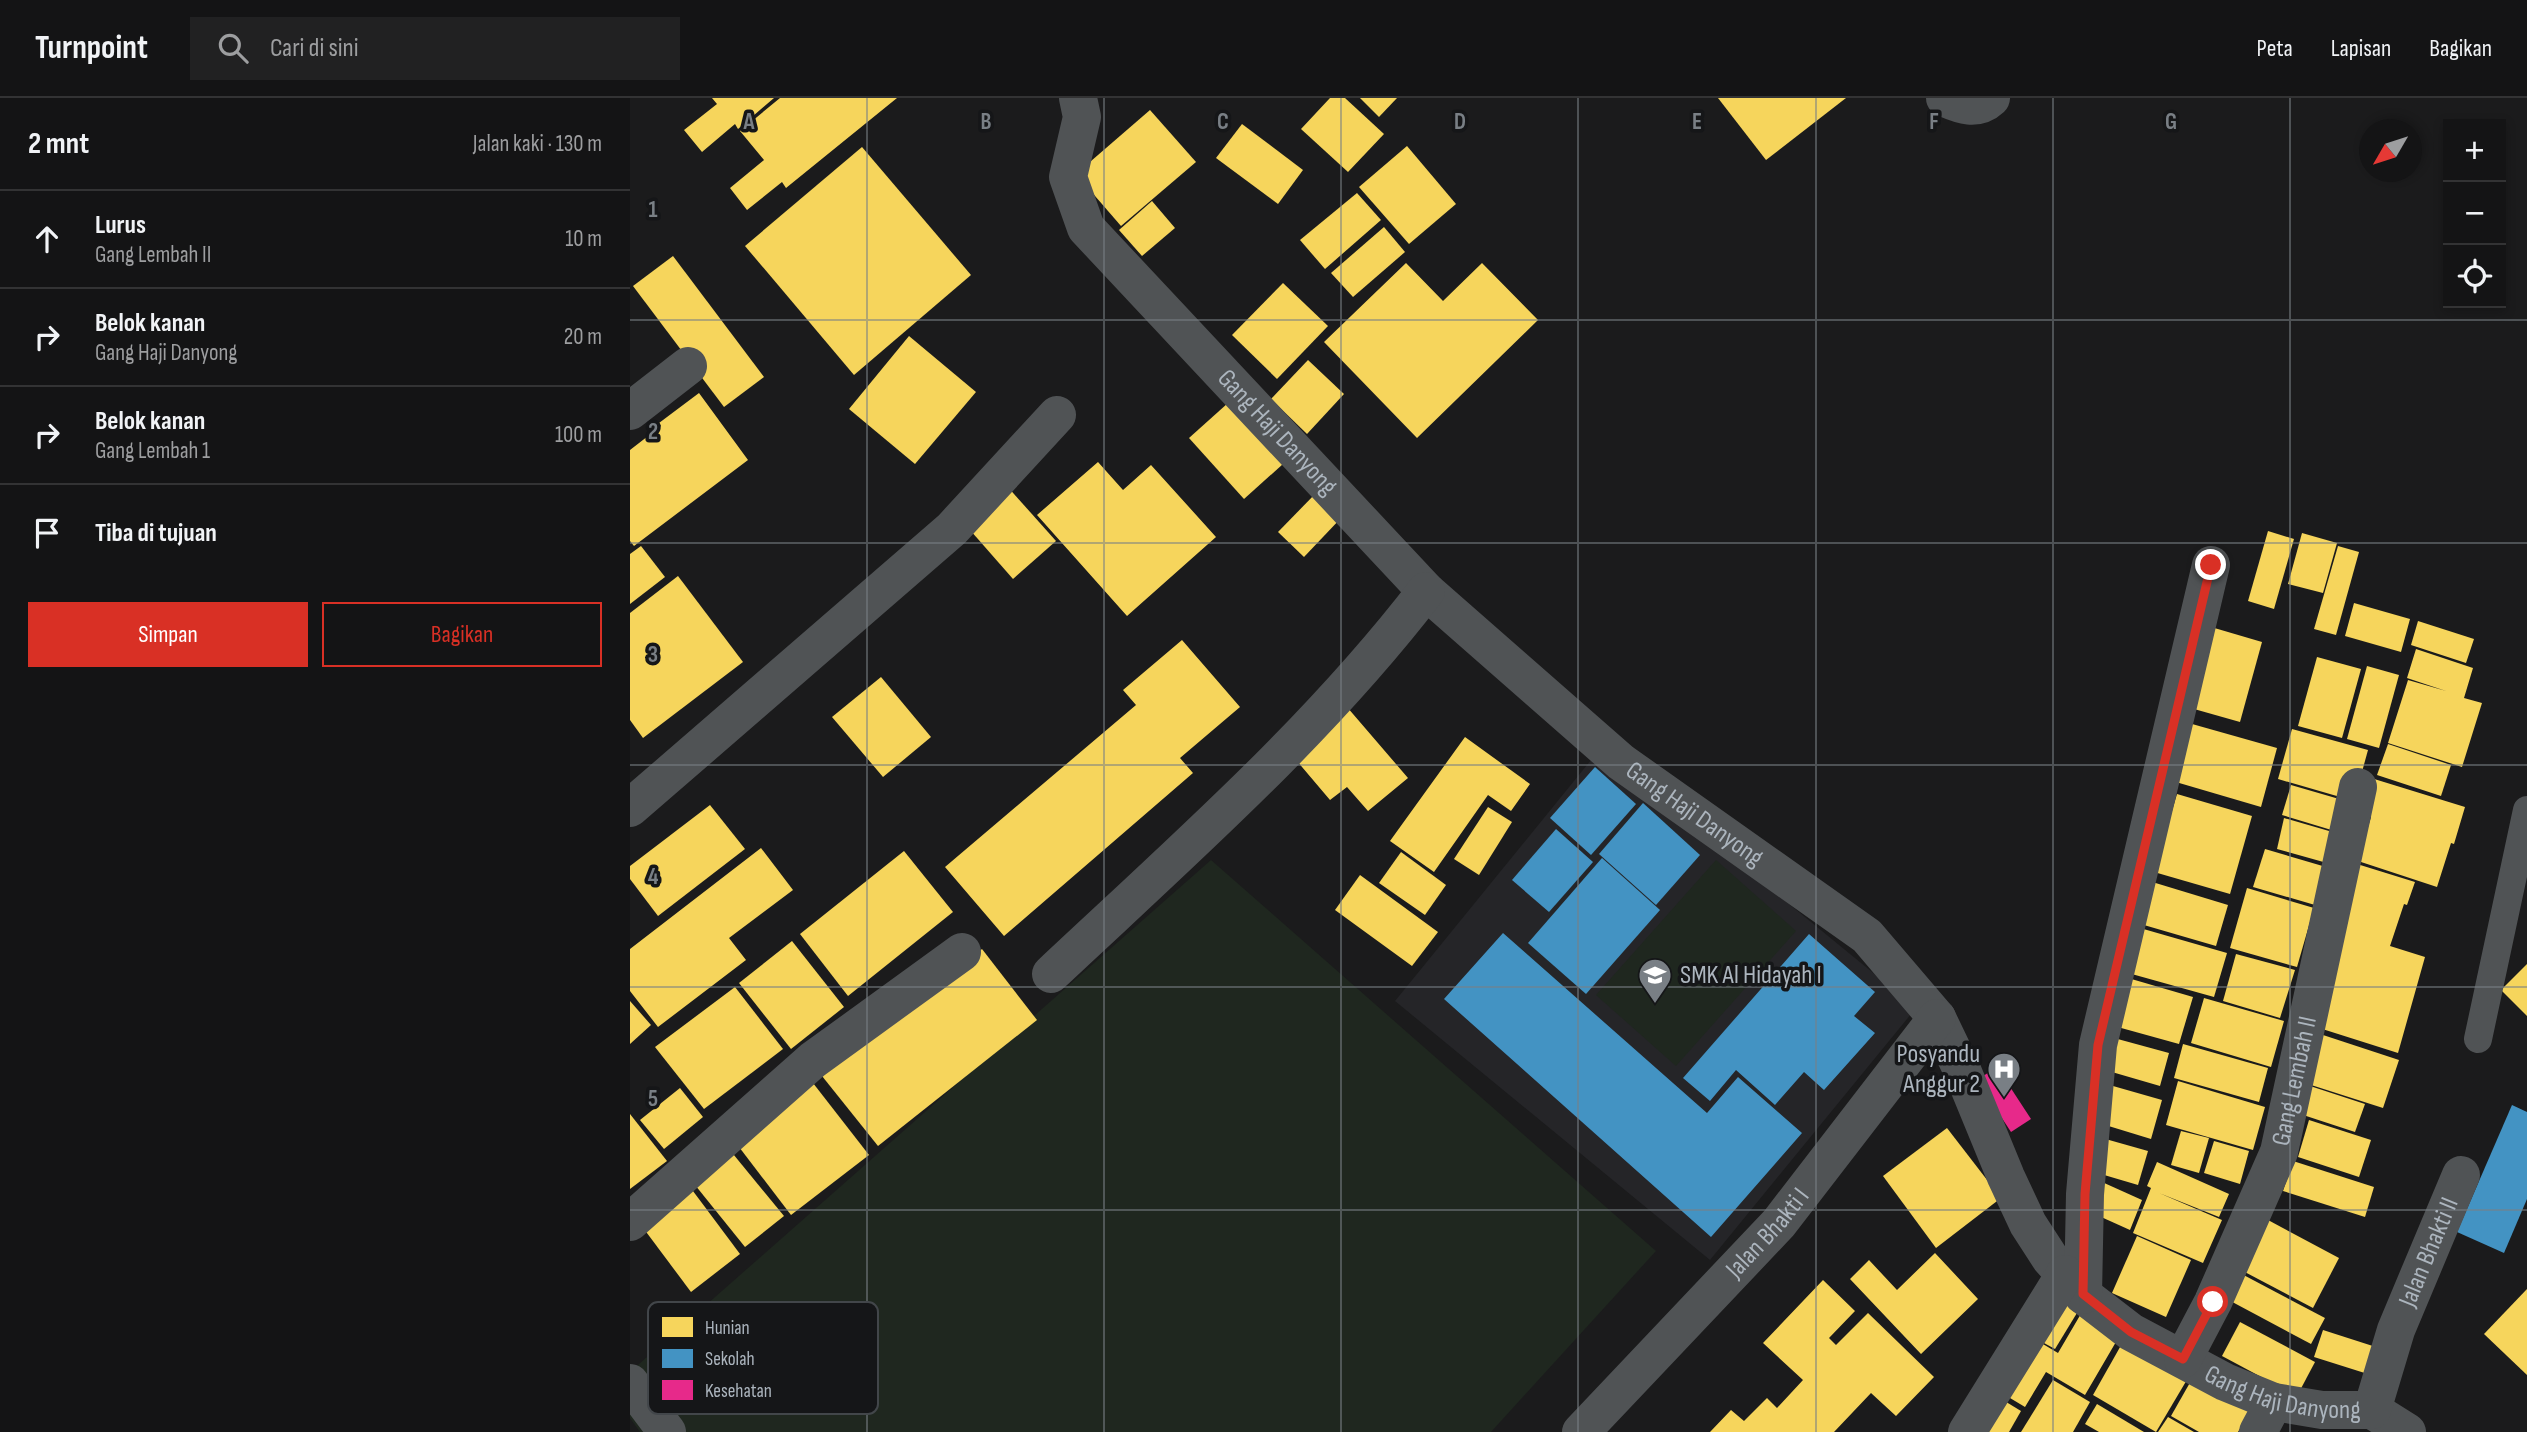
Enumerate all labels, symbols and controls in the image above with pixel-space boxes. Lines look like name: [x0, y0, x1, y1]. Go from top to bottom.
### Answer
search box: [190, 17, 680, 80]
text: Turnpoint: [35, 28, 148, 68]
icon: search: [214, 29, 252, 67]
text: Cari di sini: [270, 33, 359, 64]
text: Peta: [2257, 34, 2293, 63]
text: Lapisan: [2331, 34, 2391, 63]
text: Bagikan: [2429, 34, 2492, 63]
text: A: [743, 108, 756, 136]
text: B: [981, 108, 992, 136]
text: C: [1217, 108, 1229, 136]
text: D: [1454, 108, 1466, 136]
text: E: [1692, 108, 1702, 136]
text: F: [1929, 108, 1939, 136]
text: G: [2165, 108, 2177, 136]
north arrow: [2359, 119, 2422, 182]
map controls: [2443, 119, 2506, 308]
button: +: [2443, 119, 2506, 182]
text: 2 mnt: [28, 126, 89, 162]
text: Jalan kaki · 130 m: [473, 130, 602, 158]
button: −: [2443, 182, 2506, 245]
text: 1: [648, 196, 658, 224]
text: Lurus: [95, 210, 146, 241]
icon: ahead: [28, 220, 66, 258]
text: 10 m: [565, 225, 602, 253]
text: Gang Lembah II: [95, 241, 211, 269]
button: locate: [2443, 245, 2506, 308]
text: Belok kanan: [95, 308, 205, 339]
icon: right: [28, 318, 66, 356]
text: 20 m: [564, 323, 602, 351]
text: Gang Haji Danyong: [95, 339, 238, 367]
street label: Gang Haji Danyong: [1211, 363, 1344, 502]
text: Belok kanan: [95, 406, 205, 437]
icon: right: [28, 416, 66, 454]
text: 2: [648, 418, 658, 446]
text: 100 m: [555, 421, 602, 449]
text: Gang Lembah 1: [95, 437, 210, 465]
icon: arrive: [28, 514, 66, 552]
text: Tiba di tujuan: [95, 518, 217, 549]
route end: [2195, 549, 2226, 580]
button: Simpan: [28, 602, 308, 667]
button: Bagikan: [322, 602, 602, 667]
text: 3: [648, 641, 658, 669]
street label: Gang Haji Danyong: [1620, 755, 1769, 873]
text: 4: [648, 863, 659, 891]
school or university icon: SMK Al Hidayah I: [1636, 956, 1674, 1005]
place label: SMK Al Hidayah I: [1680, 960, 1822, 991]
street label: Gang Lembah II: [2265, 1013, 2323, 1149]
place label: Posyandu Anggur 2: [1896, 1039, 1980, 1100]
hospital icon: Posyandu Anggur 2: [1985, 1050, 2023, 1099]
text: 5: [648, 1085, 658, 1113]
street label: Jalan Bhakti I: [1719, 1182, 1816, 1285]
street label: Jalan Bhakti II: [2392, 1193, 2465, 1312]
route start: [2197, 1286, 2228, 1317]
legend: [648, 1302, 878, 1414]
text: Hunian: [705, 1317, 750, 1340]
text: Sekolah: [705, 1348, 755, 1371]
street label: Gang Haji Danyong: [2199, 1358, 2361, 1426]
text: Kesehatan: [705, 1380, 772, 1403]

